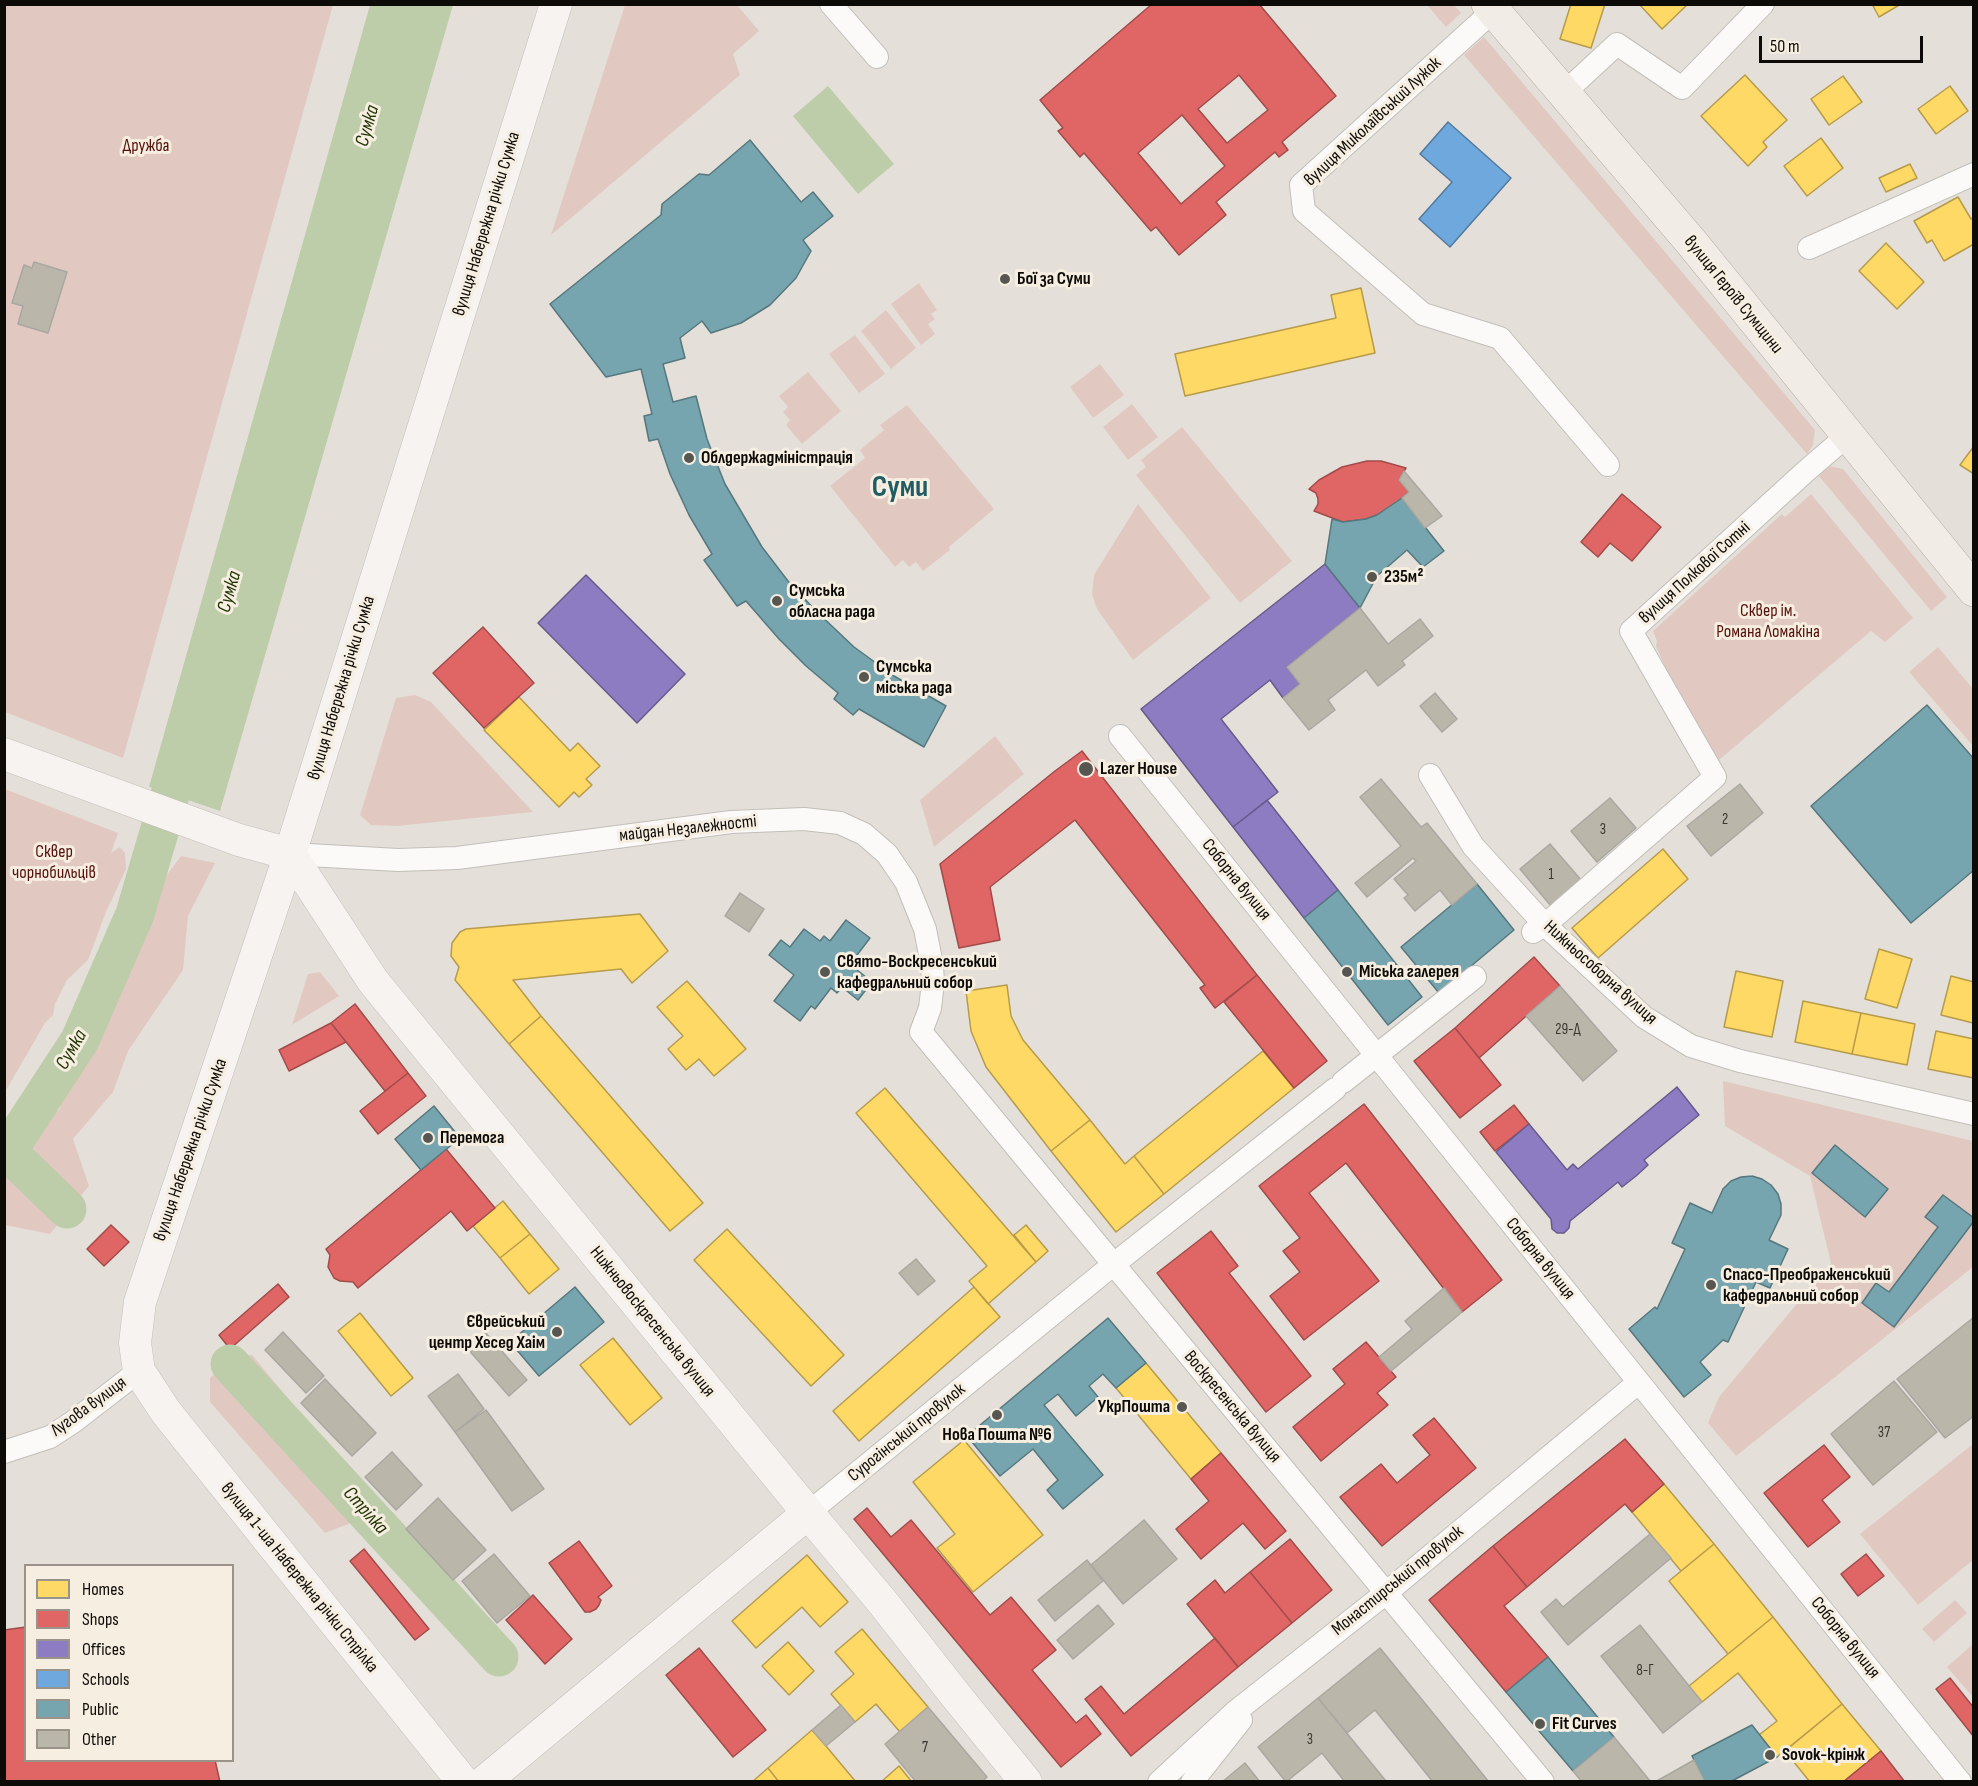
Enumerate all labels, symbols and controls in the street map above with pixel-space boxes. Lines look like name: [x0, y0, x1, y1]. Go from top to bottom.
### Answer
scale bar: [1762, 24, 1926, 62]
text: 50 m: [1770, 36, 1800, 57]
street label: вулиця Миколаївський Лужок: [1300, 53, 1446, 191]
water label: Сумка: [351, 103, 385, 149]
street label: вулиця Набережна річки Сумка: [449, 129, 525, 319]
park label: Дружба: [123, 135, 169, 157]
street label: вулиця Героїв Сумщини: [1679, 232, 1787, 358]
place label: Бої за Суми: [1017, 268, 1091, 290]
marker: Бої за Суми: [998, 272, 1012, 286]
place label: Облдержадміністрація: [701, 447, 853, 469]
marker: Облдержадміністрація: [682, 451, 696, 465]
district label: Суми: [872, 470, 928, 506]
street label: вулиця Полкової Сотні: [1635, 517, 1755, 629]
place label: 235м²: [1384, 566, 1424, 588]
water label: Сумка: [213, 569, 247, 615]
marker: 235м²: [1365, 570, 1379, 584]
place label: Сумська обласна рада: [789, 580, 875, 622]
street label: вулиця Набережна річки Сумка: [304, 593, 380, 783]
marker: Сумська обласна рада: [770, 594, 784, 608]
park label: Сквер ім. Романа Ломакіна: [1716, 600, 1820, 642]
place label: Сумська міська рада: [876, 656, 952, 698]
marker: Сумська міська рада: [857, 670, 871, 684]
place label: Lazer House: [1100, 758, 1177, 780]
marker: Lazer House: [1077, 760, 1095, 778]
street label: майдан Незалежності: [618, 811, 758, 847]
house number: 2: [1722, 811, 1728, 829]
house number: 3: [1600, 821, 1606, 839]
street label: Соборна вулиця: [1197, 835, 1275, 925]
park label: Сквер чорнобильців: [12, 841, 96, 884]
house number: 1: [1548, 866, 1554, 884]
street label: Нижньособорна вулиця: [1539, 916, 1661, 1030]
place label: Свято-Воскресенський кафедральний собор: [837, 951, 997, 994]
place label: Міська галерея: [1359, 961, 1459, 983]
marker: Свято-Воскресенський кафедральний собор: [818, 965, 832, 979]
marker: Міська галерея: [1340, 965, 1354, 979]
house number: 29-Д: [1555, 1021, 1581, 1039]
water label: Сумка: [51, 1026, 93, 1074]
street label: вулиця Набережна річки Сумка: [150, 1056, 232, 1244]
place label: Перемога: [440, 1127, 504, 1149]
marker: Перемога: [421, 1131, 435, 1145]
street label: Соборна вулиця: [1501, 1214, 1579, 1304]
street label: Нижньовоскресенська вулиця: [585, 1242, 719, 1402]
place label: Спасо-Преображенський кафедральний собор: [1723, 1264, 1891, 1306]
marker: Спасо-Преображенський кафедральний собор: [1704, 1278, 1718, 1292]
place label: Єврейський центр Хесед Хаім: [429, 1311, 545, 1354]
marker: Єврейський центр Хесед Хаім: [550, 1325, 564, 1339]
street label: Воскресенська вулиця: [1179, 1347, 1285, 1467]
street label: Лугова вулиця: [47, 1372, 131, 1442]
street label: Сурогінський провулок: [844, 1379, 970, 1487]
place label: УкрПошта: [1098, 1396, 1170, 1418]
marker: УкрПошта: [1175, 1400, 1189, 1414]
marker: Нова Пошта №6: [990, 1408, 1004, 1422]
place label: Нова Пошта №6: [942, 1424, 1052, 1446]
house number: 37: [1878, 1424, 1890, 1442]
street label: вулиця 1-ша Набережна річки Стрілка: [216, 1479, 382, 1677]
water label: Стрілка: [337, 1482, 393, 1540]
street label: Монастирський провулок: [1328, 1521, 1468, 1641]
legend: [24, 1564, 234, 1762]
text: Homes: [82, 1579, 124, 1600]
street label: Соборна вулиця: [1806, 1593, 1884, 1683]
text: Shops: [82, 1609, 119, 1630]
text: Offices: [82, 1639, 125, 1660]
house number: 8-Г: [1636, 1662, 1654, 1680]
text: Schools: [82, 1669, 129, 1690]
text: Public: [82, 1699, 119, 1720]
place label: Fit Curves: [1552, 1713, 1617, 1735]
marker: Fit Curves: [1533, 1717, 1547, 1731]
text: Other: [82, 1729, 116, 1750]
house number: 3: [1307, 1731, 1313, 1749]
house number: 7: [922, 1739, 928, 1757]
place label: Sovok-крінж: [1782, 1744, 1865, 1766]
marker: Sovok-крінж: [1763, 1748, 1777, 1762]

